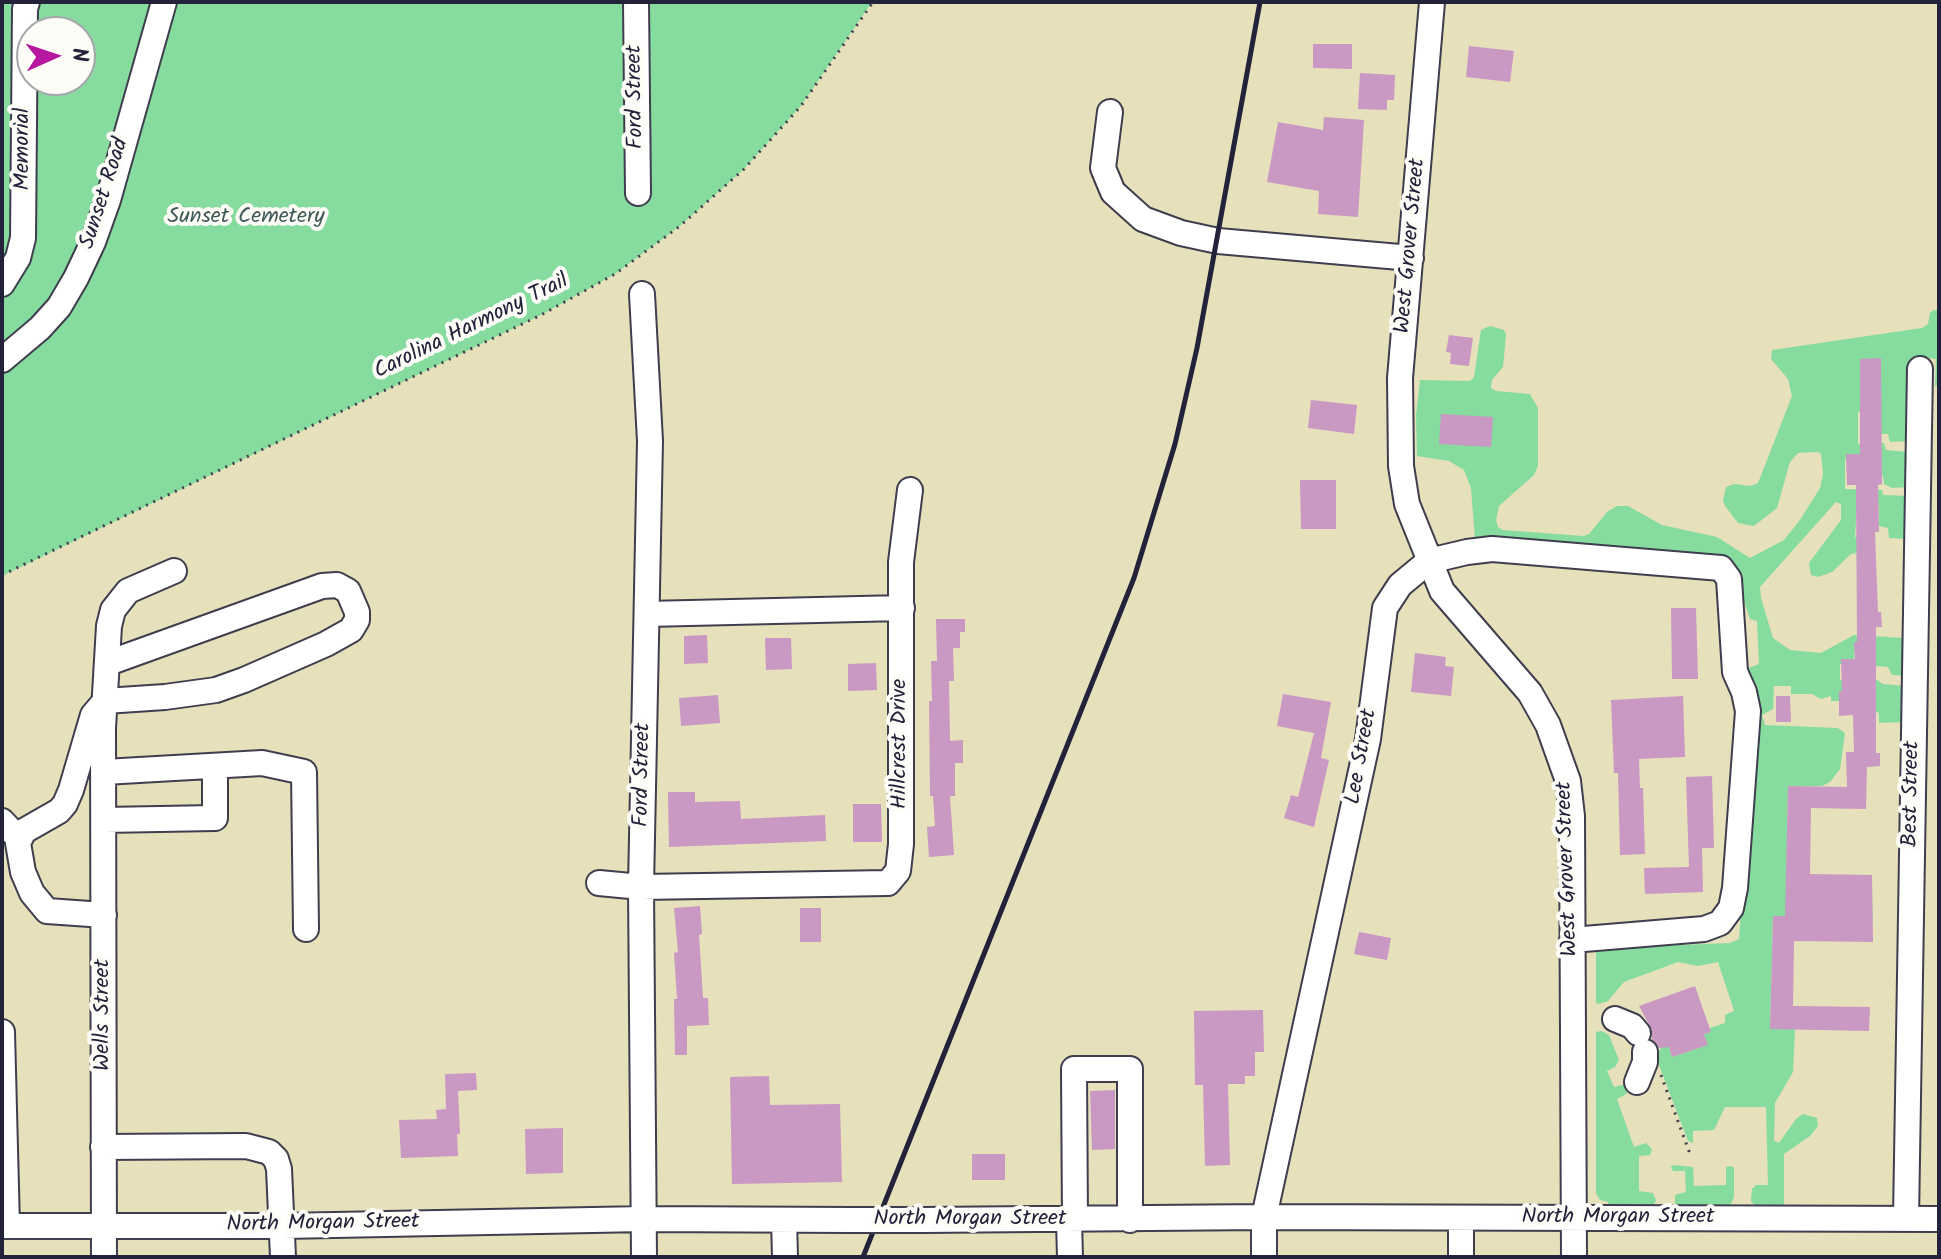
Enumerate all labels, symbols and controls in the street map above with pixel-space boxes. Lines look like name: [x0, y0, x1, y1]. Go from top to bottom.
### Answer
north arrow: [16, 16, 96, 96]
street label: Ford Street: [623, 45, 651, 149]
text: N: [61, 47, 96, 63]
street label: Memorial: [11, 108, 37, 190]
street label: Sunset Road: [76, 135, 136, 253]
street label: West Grover Street: [1391, 157, 1433, 335]
park label: Sunset Cemetery: [167, 205, 325, 231]
street label: Carolina Harmony Trail: [371, 269, 573, 387]
street label: Hillcrest Drive: [888, 679, 914, 809]
street label: Lee Street: [1342, 707, 1384, 807]
street label: Ford Street: [630, 723, 658, 827]
street label: Best Street: [1899, 741, 1927, 847]
street label: West Grover Street: [1553, 781, 1585, 957]
street label: Wells Street: [91, 959, 117, 1071]
street label: North Morgan Street: [1522, 1205, 1714, 1231]
street label: North Morgan Street: [874, 1207, 1066, 1233]
street label: North Morgan Street: [226, 1210, 420, 1240]

